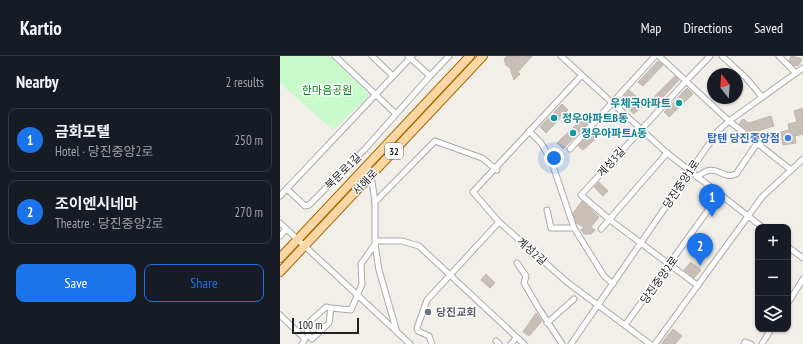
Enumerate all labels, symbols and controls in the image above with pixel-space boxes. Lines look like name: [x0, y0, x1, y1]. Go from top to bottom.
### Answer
text: Kartio: [20, 16, 62, 40]
text: Map: [641, 19, 661, 37]
text: Directions: [683, 19, 732, 37]
text: Saved: [754, 19, 783, 37]
north arrow: [707, 68, 743, 104]
text: Nearby: [16, 71, 59, 93]
text: 2 results: [225, 74, 264, 91]
park label: 한마음공원: [302, 83, 352, 97]
place label: 우체국아파트: [610, 96, 671, 110]
marker: 우체국아파트: [674, 98, 684, 108]
place label: 정우아파트B동: [562, 111, 628, 125]
marker: 정우아파트B동: [549, 113, 559, 123]
text: 금화모텔: [55, 122, 110, 141]
place label: 정우아파트A동: [581, 126, 647, 140]
marker: 정우아파트A동: [568, 128, 578, 138]
place label: 탑텐 당진중앙점: [707, 131, 780, 145]
text: 1: [27, 132, 33, 149]
text: 250 m: [234, 132, 263, 149]
marker: 탑텐 당진중앙점: [783, 133, 793, 143]
text: Hotel · 당진중앙2로: [55, 143, 153, 160]
road number: 32: [385, 143, 403, 159]
street label: 계성3길: [594, 144, 628, 180]
your location: [544, 148, 564, 168]
street label: 북문로1길: [322, 150, 364, 192]
street label: 당진중앙1로: [660, 157, 702, 211]
street label: 서해로: [350, 166, 380, 198]
pin: 1: [699, 184, 725, 217]
text: 조이엔시네마: [55, 194, 138, 213]
text: 2: [27, 204, 33, 221]
text: 270 m: [234, 204, 263, 221]
text: Theatre · 당진중앙2로: [55, 215, 164, 232]
map controls: [755, 224, 791, 332]
button: +: [755, 224, 791, 260]
pin: 2: [687, 233, 713, 266]
street label: 계성2길: [514, 234, 550, 268]
street label: 당진중앙2로: [637, 253, 681, 307]
button: −: [755, 260, 791, 296]
button: Save: [16, 264, 136, 302]
button: Share: [144, 264, 264, 302]
button: layers: [755, 296, 791, 332]
place label: 당진교회: [436, 305, 476, 319]
marker: 당진교회: [423, 307, 433, 317]
scale bar: [292, 316, 359, 335]
text: 100 m: [298, 318, 322, 332]

